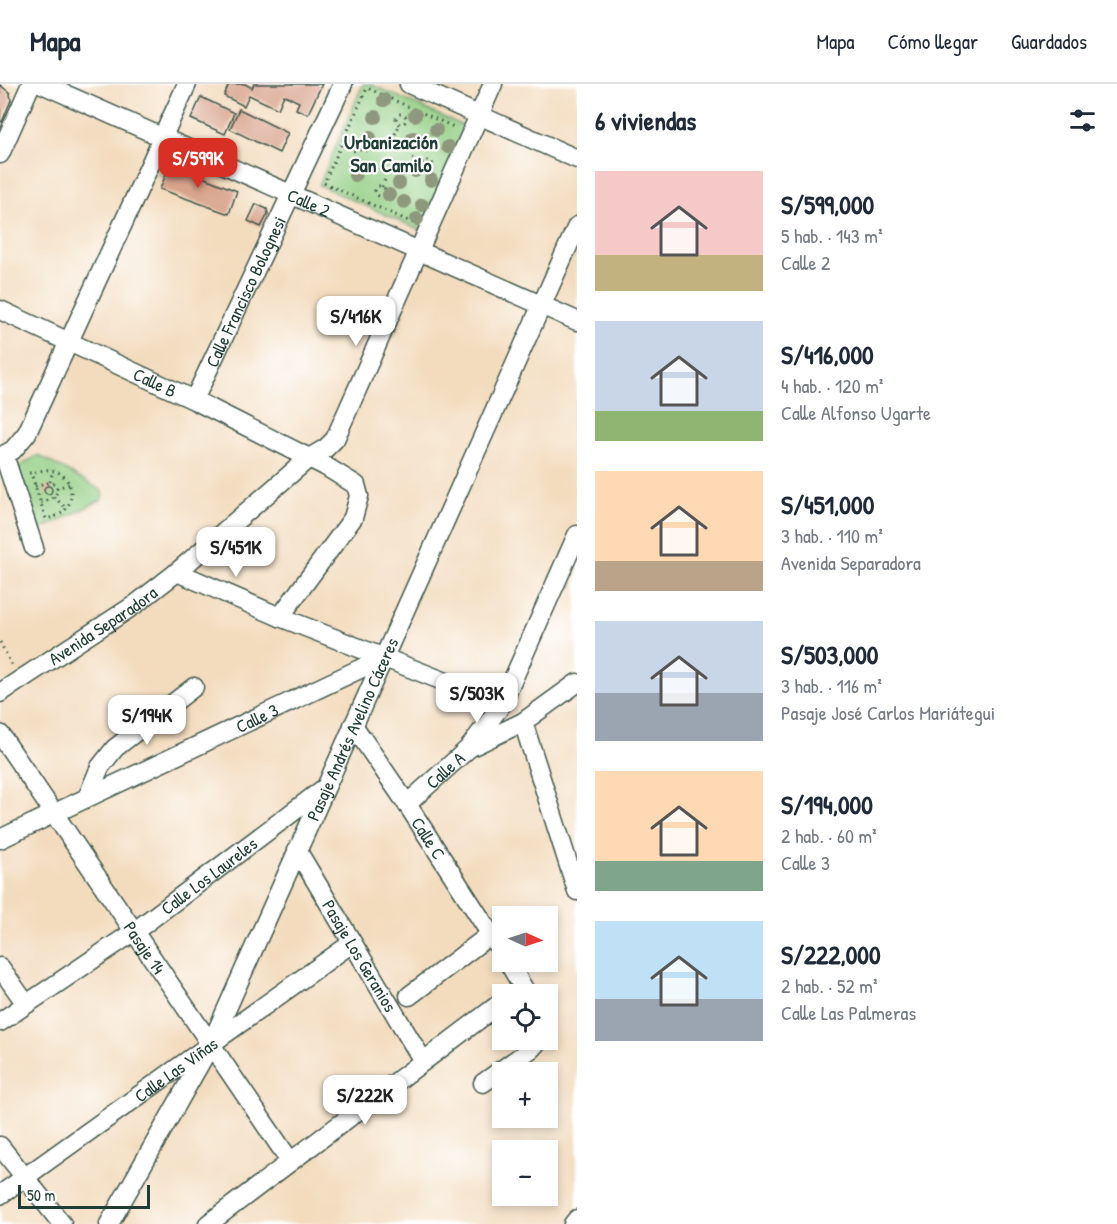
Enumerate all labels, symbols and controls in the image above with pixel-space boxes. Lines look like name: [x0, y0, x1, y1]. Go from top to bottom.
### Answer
text: Mapa: [30, 22, 81, 60]
text: Mapa: [816, 27, 854, 56]
text: Cómo llegar: [887, 27, 978, 56]
text: Guardados: [1011, 27, 1087, 56]
text: 6 viviendas: [595, 103, 696, 138]
icon: filters: [1066, 104, 1099, 137]
district label: Urbanización San Camilo: [344, 128, 438, 178]
pin: S/599K: [149, 138, 247, 189]
text: S/599K: [172, 144, 224, 171]
street label: Calle 2: [284, 182, 335, 223]
text: S/599,000: [781, 187, 874, 222]
icon: home: [643, 195, 715, 267]
street label: Calle Francisco Bolognesi: [199, 212, 291, 371]
text: 5 hab. · 143 m²: [781, 222, 883, 249]
text: Calle 2: [781, 249, 830, 276]
pin: S/416K: [307, 296, 405, 347]
text: S/416K: [331, 302, 381, 329]
text: S/416,000: [781, 337, 874, 372]
icon: home: [643, 345, 715, 417]
street label: Calle B: [129, 361, 181, 403]
text: 4 hab. · 120 m²: [781, 372, 883, 399]
text: Calle Alfonso Ugarte: [781, 399, 931, 426]
text: S/451,000: [781, 487, 874, 522]
icon: home: [643, 495, 715, 567]
text: 3 hab. · 110 m²: [781, 522, 883, 549]
pin: S/451K: [187, 527, 285, 578]
text: S/451K: [210, 533, 262, 560]
text: Avenida Separadora: [781, 549, 921, 576]
street label: Avenida Separadora: [43, 580, 162, 671]
street label: Pasaje Andrés Avelino Cáceres: [300, 633, 404, 825]
text: S/503,000: [781, 637, 878, 672]
icon: home: [643, 645, 715, 717]
text: 3 hab. · 116 m²: [781, 672, 882, 699]
pin: S/503K: [428, 673, 526, 724]
text: S/503K: [450, 679, 504, 706]
pin: S/194K: [98, 695, 196, 746]
street label: Calle 3: [231, 697, 282, 738]
text: Pasaje José Carlos Mariátegui: [781, 699, 995, 726]
text: S/194K: [122, 701, 172, 728]
street label: Calle A: [420, 745, 470, 794]
text: S/194,000: [781, 787, 873, 822]
icon: home: [643, 795, 715, 867]
street label: Calle C: [406, 812, 452, 864]
text: 2 hab. · 60 m²: [781, 822, 877, 849]
street label: Calle Los Laureles: [155, 831, 262, 920]
text: Calle 3: [781, 849, 830, 876]
street label: Pasaje Los Geranios: [317, 895, 403, 1016]
north arrow: [492, 906, 558, 972]
map controls: [492, 906, 558, 1206]
street label: Pasaje 14: [118, 916, 172, 979]
text: S/222,000: [781, 937, 881, 972]
icon: home: [643, 945, 715, 1017]
text: 2 hab. · 52 m²: [781, 972, 878, 999]
button: locate: [492, 984, 558, 1050]
text: Calle Las Palmeras: [781, 999, 916, 1026]
street label: Calle Las Viñas: [129, 1031, 222, 1108]
button: +: [492, 1062, 558, 1128]
pin: S/222K: [316, 1075, 414, 1126]
text: S/222K: [337, 1081, 393, 1108]
button: −: [492, 1140, 558, 1206]
scale bar: [18, 1182, 150, 1210]
text: 50 m: [27, 1184, 56, 1206]

